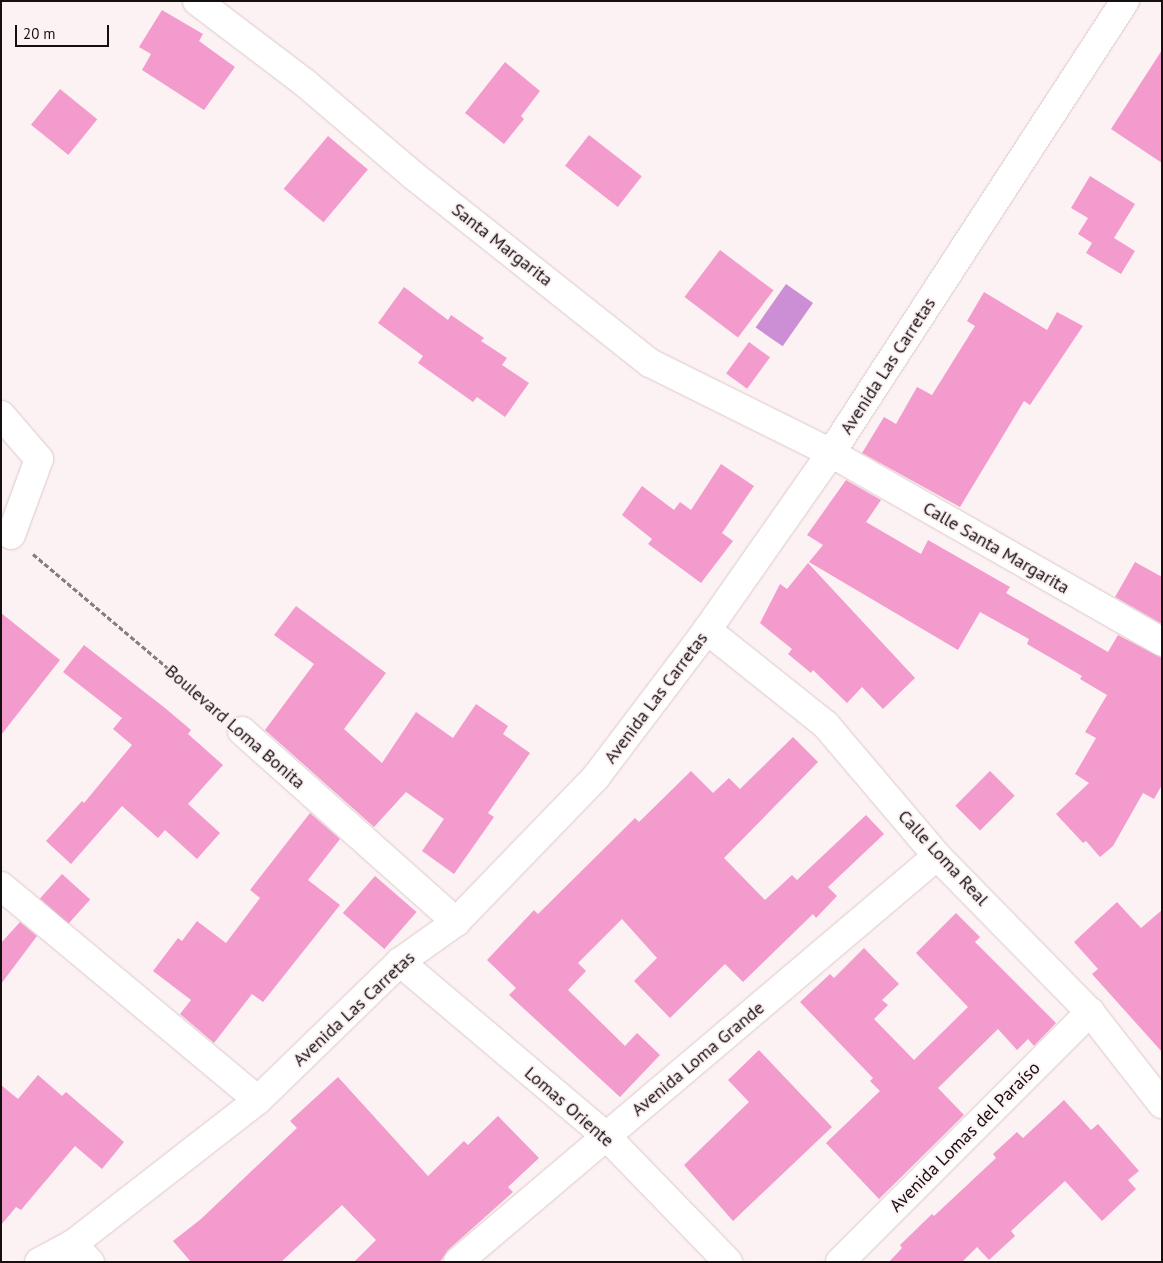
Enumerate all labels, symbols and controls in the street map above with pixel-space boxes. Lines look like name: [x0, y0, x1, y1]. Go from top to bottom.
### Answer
scale bar: [18, 15, 111, 47]
text: 20 m: [23, 24, 56, 43]
street label: Santa Margarita: [447, 199, 557, 291]
street label: Avenida Las Carretas: [836, 294, 940, 438]
street label: Calle Santa Margarita: [919, 497, 1073, 599]
street label: Avenida Las Carretas: [600, 628, 712, 768]
street label: Boulevard Loma Bonita: [161, 660, 309, 794]
street label: Calle Loma Real: [893, 806, 993, 910]
street label: Avenida Las Carretas: [289, 947, 419, 1071]
street label: Avenida Loma Grande: [627, 997, 769, 1121]
street label: Avenida Lomas del Paraíso: [885, 1057, 1045, 1217]
street label: Lomas Oriente: [520, 1062, 618, 1152]

